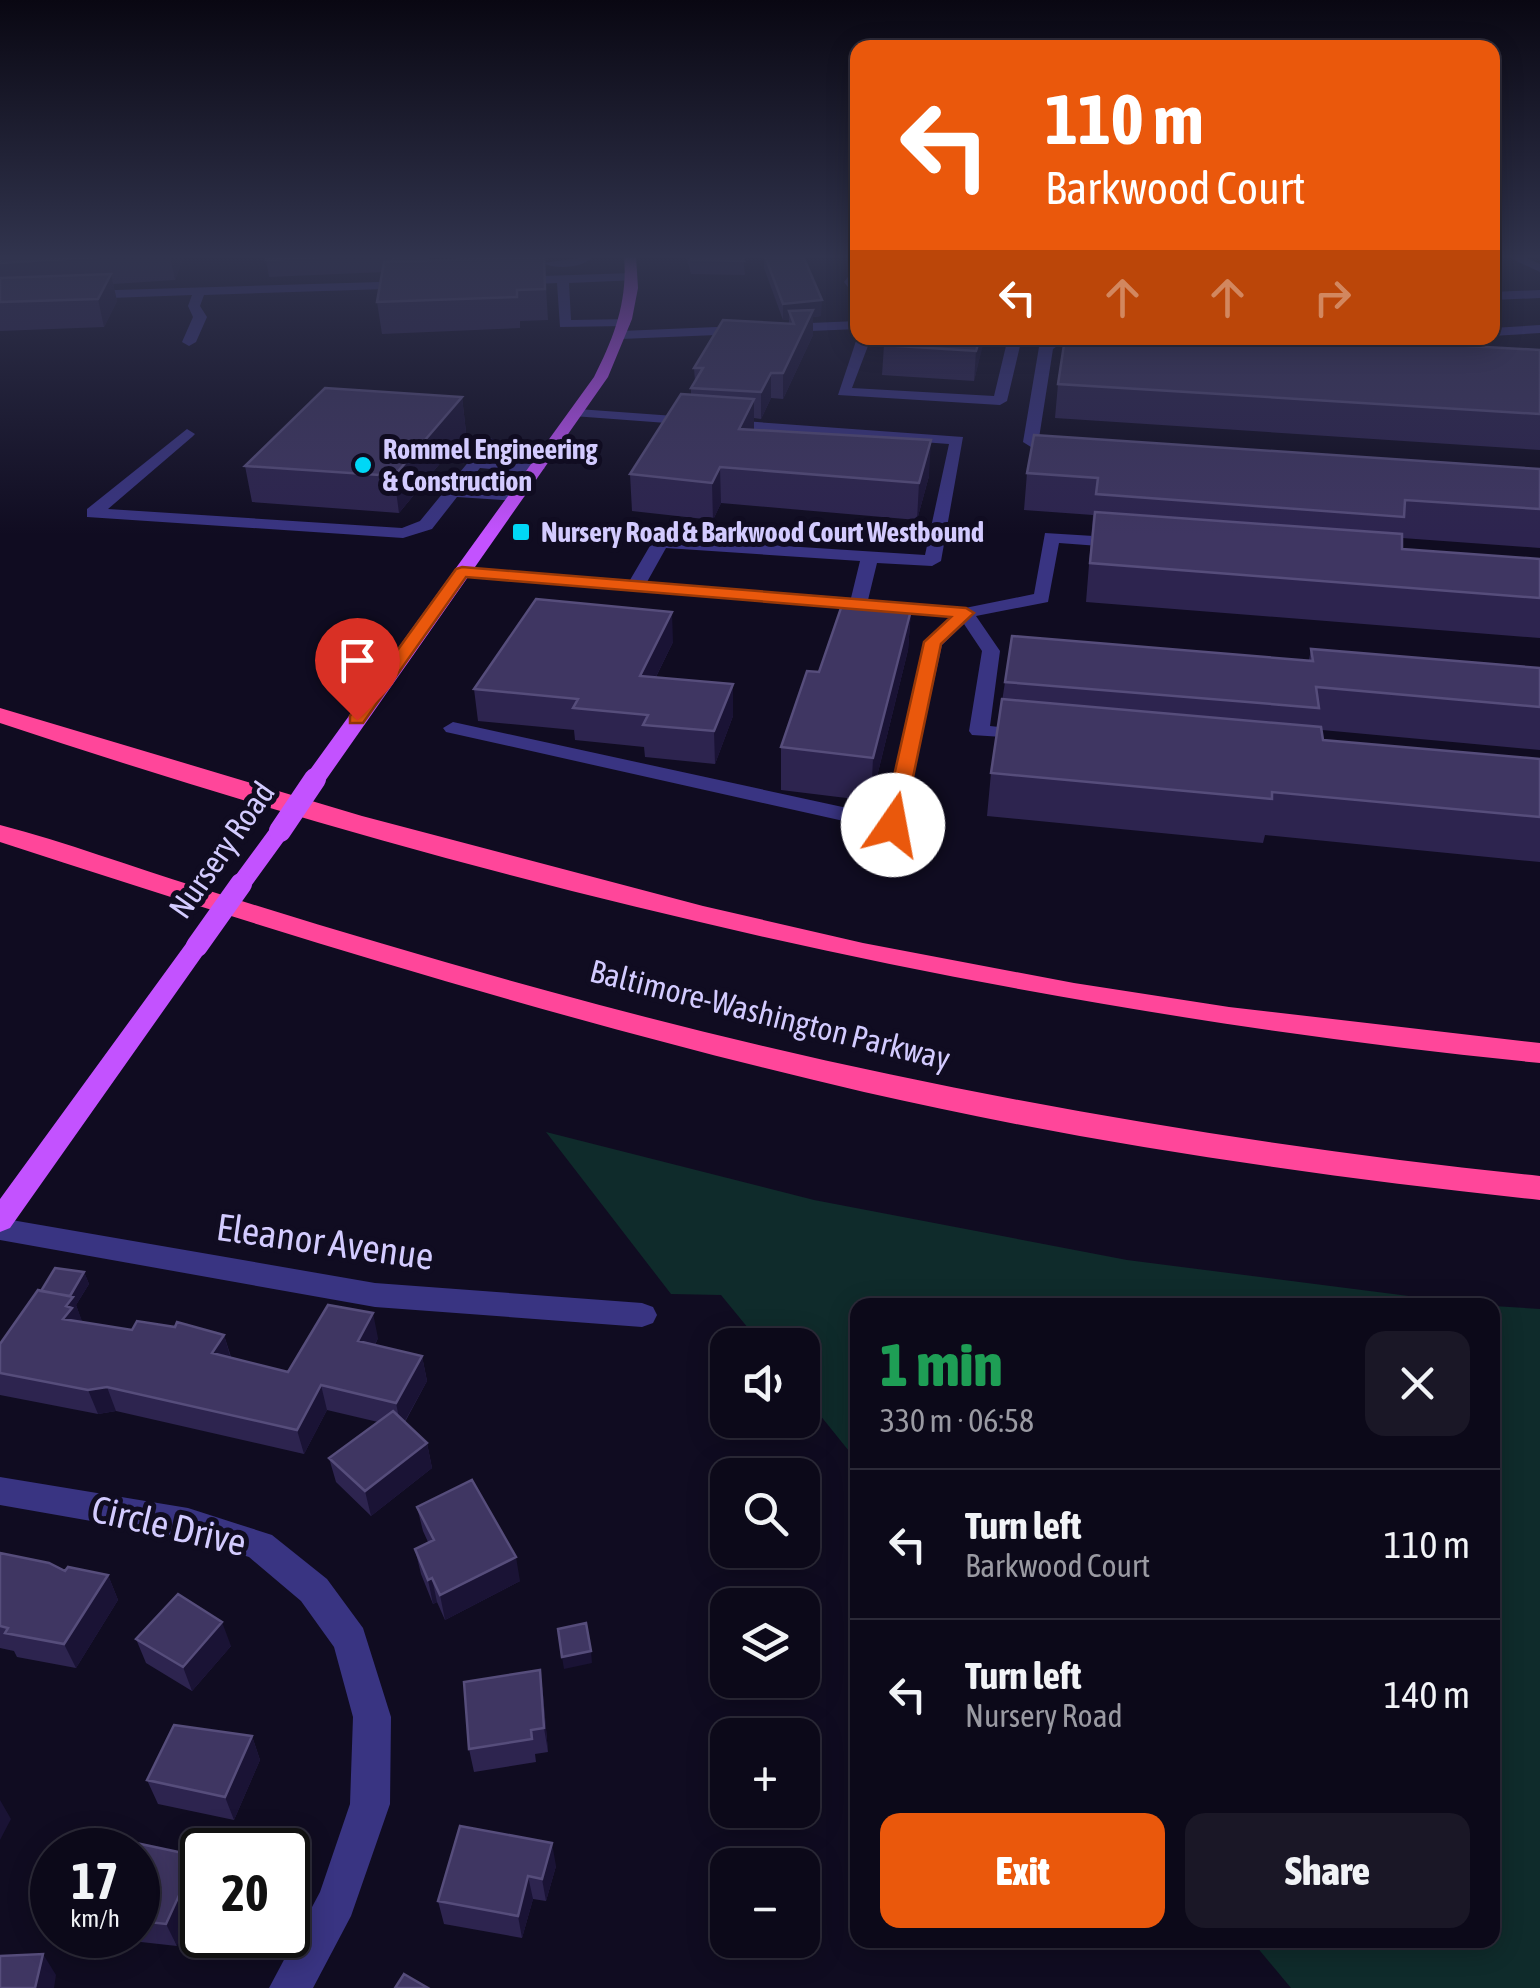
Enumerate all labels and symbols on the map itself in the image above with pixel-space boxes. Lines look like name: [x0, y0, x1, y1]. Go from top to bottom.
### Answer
place label: Rommel Engineering & Construction: [383, 433, 599, 497]
marker: Rommel Engineering & Construction: [352, 454, 374, 476]
place label: Nursery Road & Barkwood Court Westbound: [541, 516, 984, 548]
marker: Nursery Road & Barkwood Court Westbound: [510, 521, 532, 543]
pin: [315, 618, 400, 721]
position arrow: [841, 773, 945, 877]
street label: Nursery Road: [161, 775, 282, 925]
street label: Baltimore-Washington Parkway: [586, 952, 954, 1077]
street label: Eleanor Avenue: [214, 1205, 436, 1278]
street label: Circle Drive: [88, 1487, 250, 1564]
speed limit sign: 20: [180, 1828, 310, 1958]

